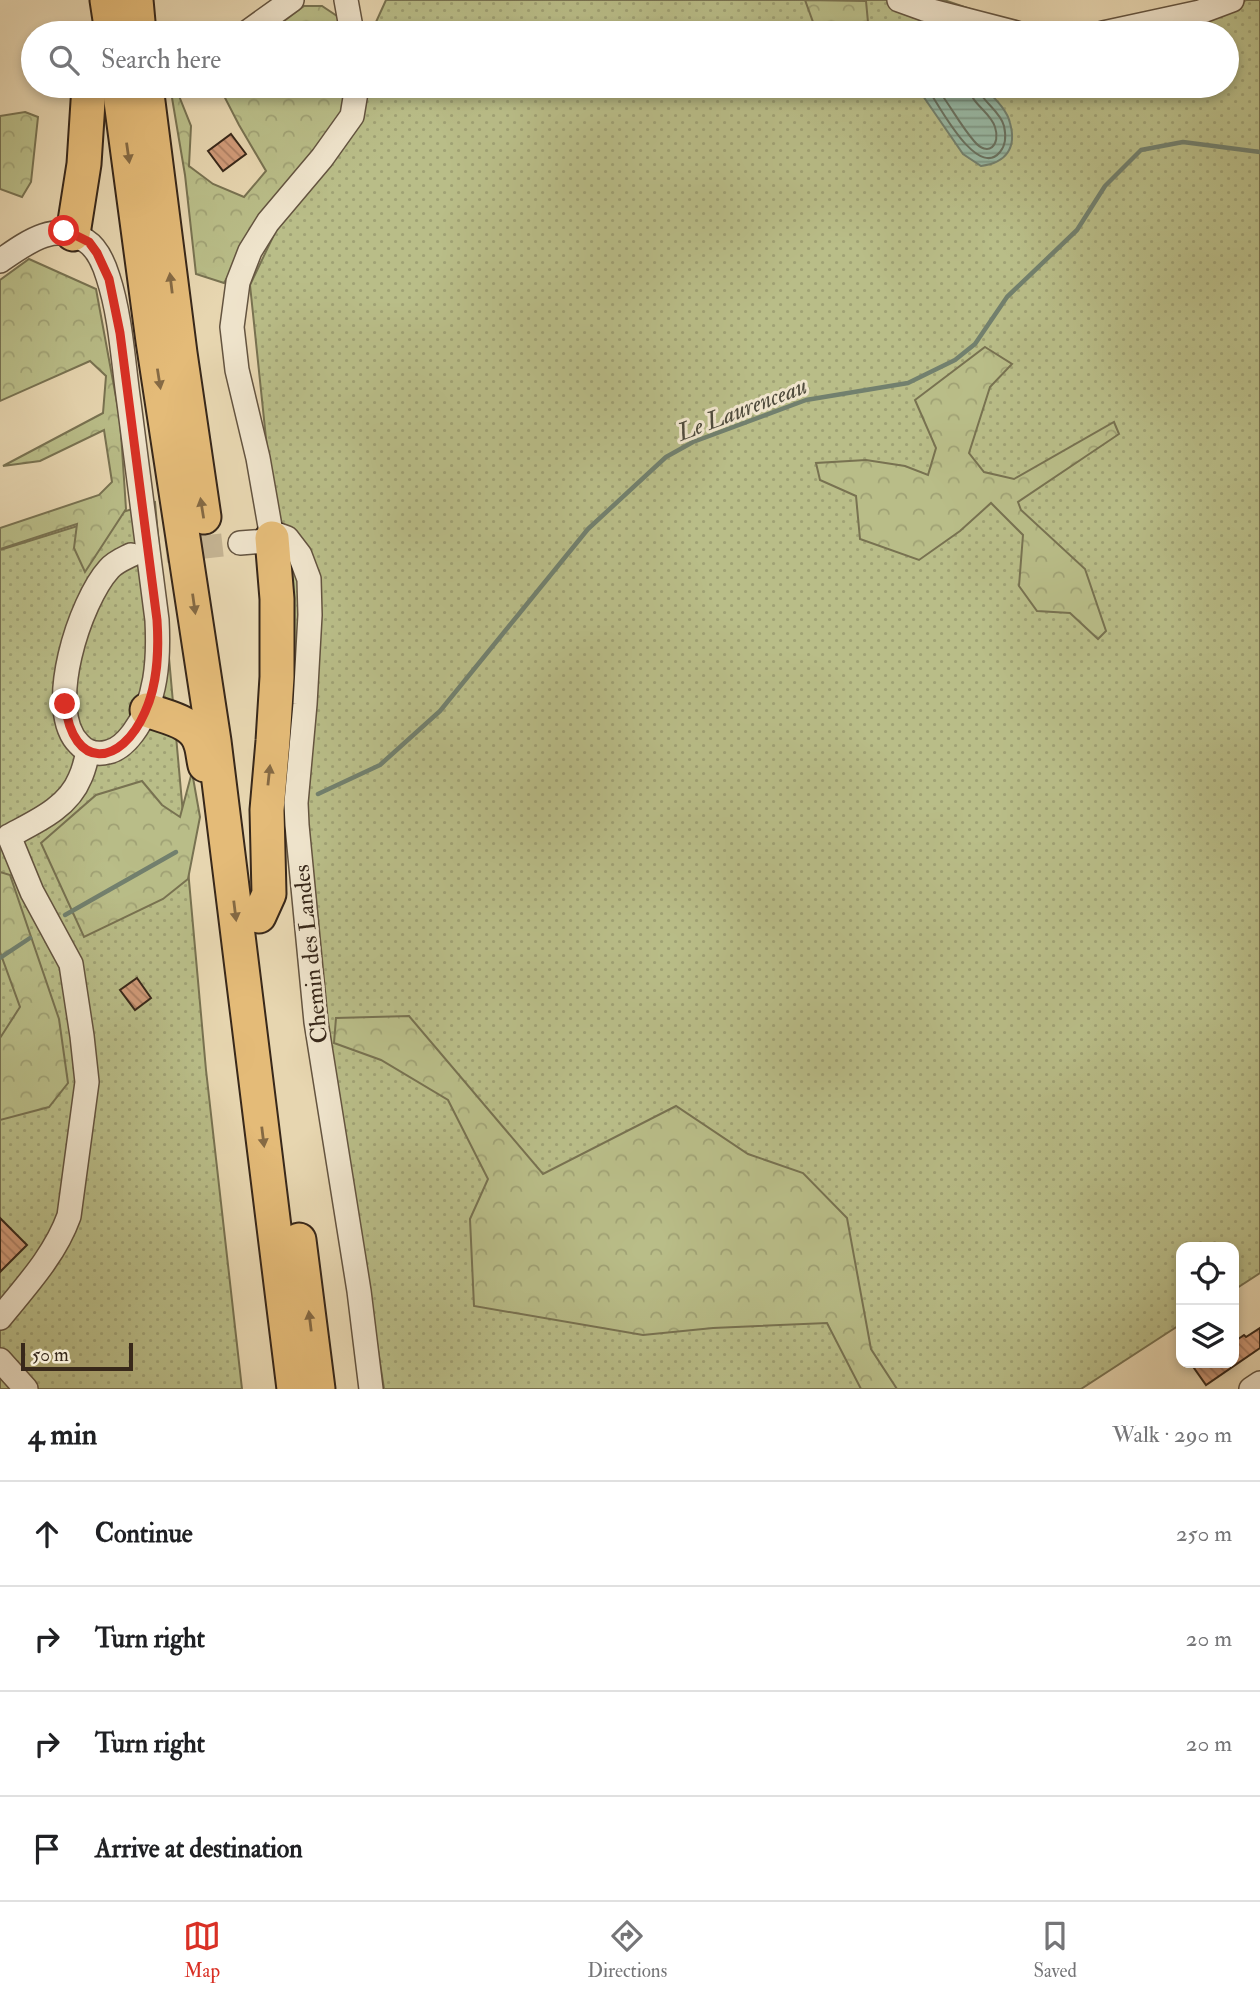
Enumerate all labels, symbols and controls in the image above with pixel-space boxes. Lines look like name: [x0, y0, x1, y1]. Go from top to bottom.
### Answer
search box: [21, 21, 1239, 98]
icon: search: [45, 41, 83, 79]
text: Search here: [101, 44, 221, 76]
one-way arrow: [123, 143, 134, 165]
route start: [48, 215, 79, 246]
one-way arrow: [165, 272, 176, 294]
one-way arrow: [154, 368, 165, 390]
water label: Le Laurenceau: [672, 370, 812, 449]
one-way arrow: [196, 497, 207, 519]
one-way arrow: [188, 593, 199, 615]
route end: [49, 688, 80, 719]
one-way arrow: [264, 764, 275, 786]
street label: Chemin des Landes: [287, 863, 334, 1045]
one-way arrow: [230, 900, 241, 922]
one-way arrow: [258, 1126, 269, 1148]
map controls: [1176, 1242, 1239, 1368]
button: locate: [1176, 1242, 1239, 1305]
button: layers: [1176, 1305, 1239, 1368]
one-way arrow: [304, 1310, 315, 1332]
scale bar: [21, 1340, 133, 1372]
text: 50 m: [32, 1343, 69, 1367]
text: 4 min: [28, 1416, 97, 1453]
text: Walk · 290 m: [1112, 1420, 1232, 1449]
icon: ahead: [28, 1515, 66, 1553]
text: Continue: [95, 1518, 193, 1550]
text: 250 m: [1176, 1519, 1232, 1548]
icon: right: [28, 1620, 66, 1658]
text: Turn right: [95, 1623, 205, 1655]
text: 20 m: [1186, 1624, 1232, 1653]
icon: right: [28, 1725, 66, 1763]
text: Turn right: [95, 1728, 205, 1760]
text: 20 m: [1186, 1729, 1232, 1758]
icon: arrive: [28, 1830, 66, 1868]
text: Arrive at destination: [95, 1833, 303, 1865]
tab: Map: [183, 1917, 221, 1983]
tab: Directions: [587, 1917, 667, 1983]
tab: Saved: [1033, 1917, 1077, 1983]

